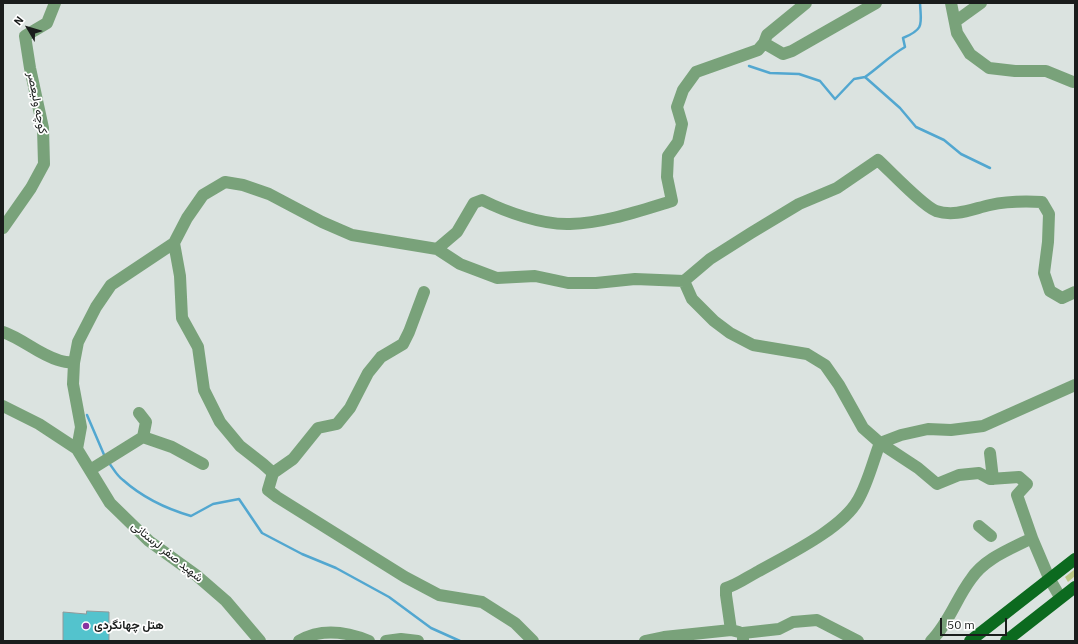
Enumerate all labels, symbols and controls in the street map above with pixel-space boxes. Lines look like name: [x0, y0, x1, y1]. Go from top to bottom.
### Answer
north arrow: [8, 8, 48, 48]
text: N: [11, 13, 27, 28]
street label: کوچه ولیعصر: [24, 71, 50, 135]
street label: شهید صفر لرستانی: [128, 519, 206, 585]
scale bar: [942, 610, 1009, 636]
text: 50 m: [947, 617, 975, 632]
place label: هتل چهانگردی: [94, 619, 164, 633]
marker: هتل چهانگردی: [81, 621, 91, 631]

